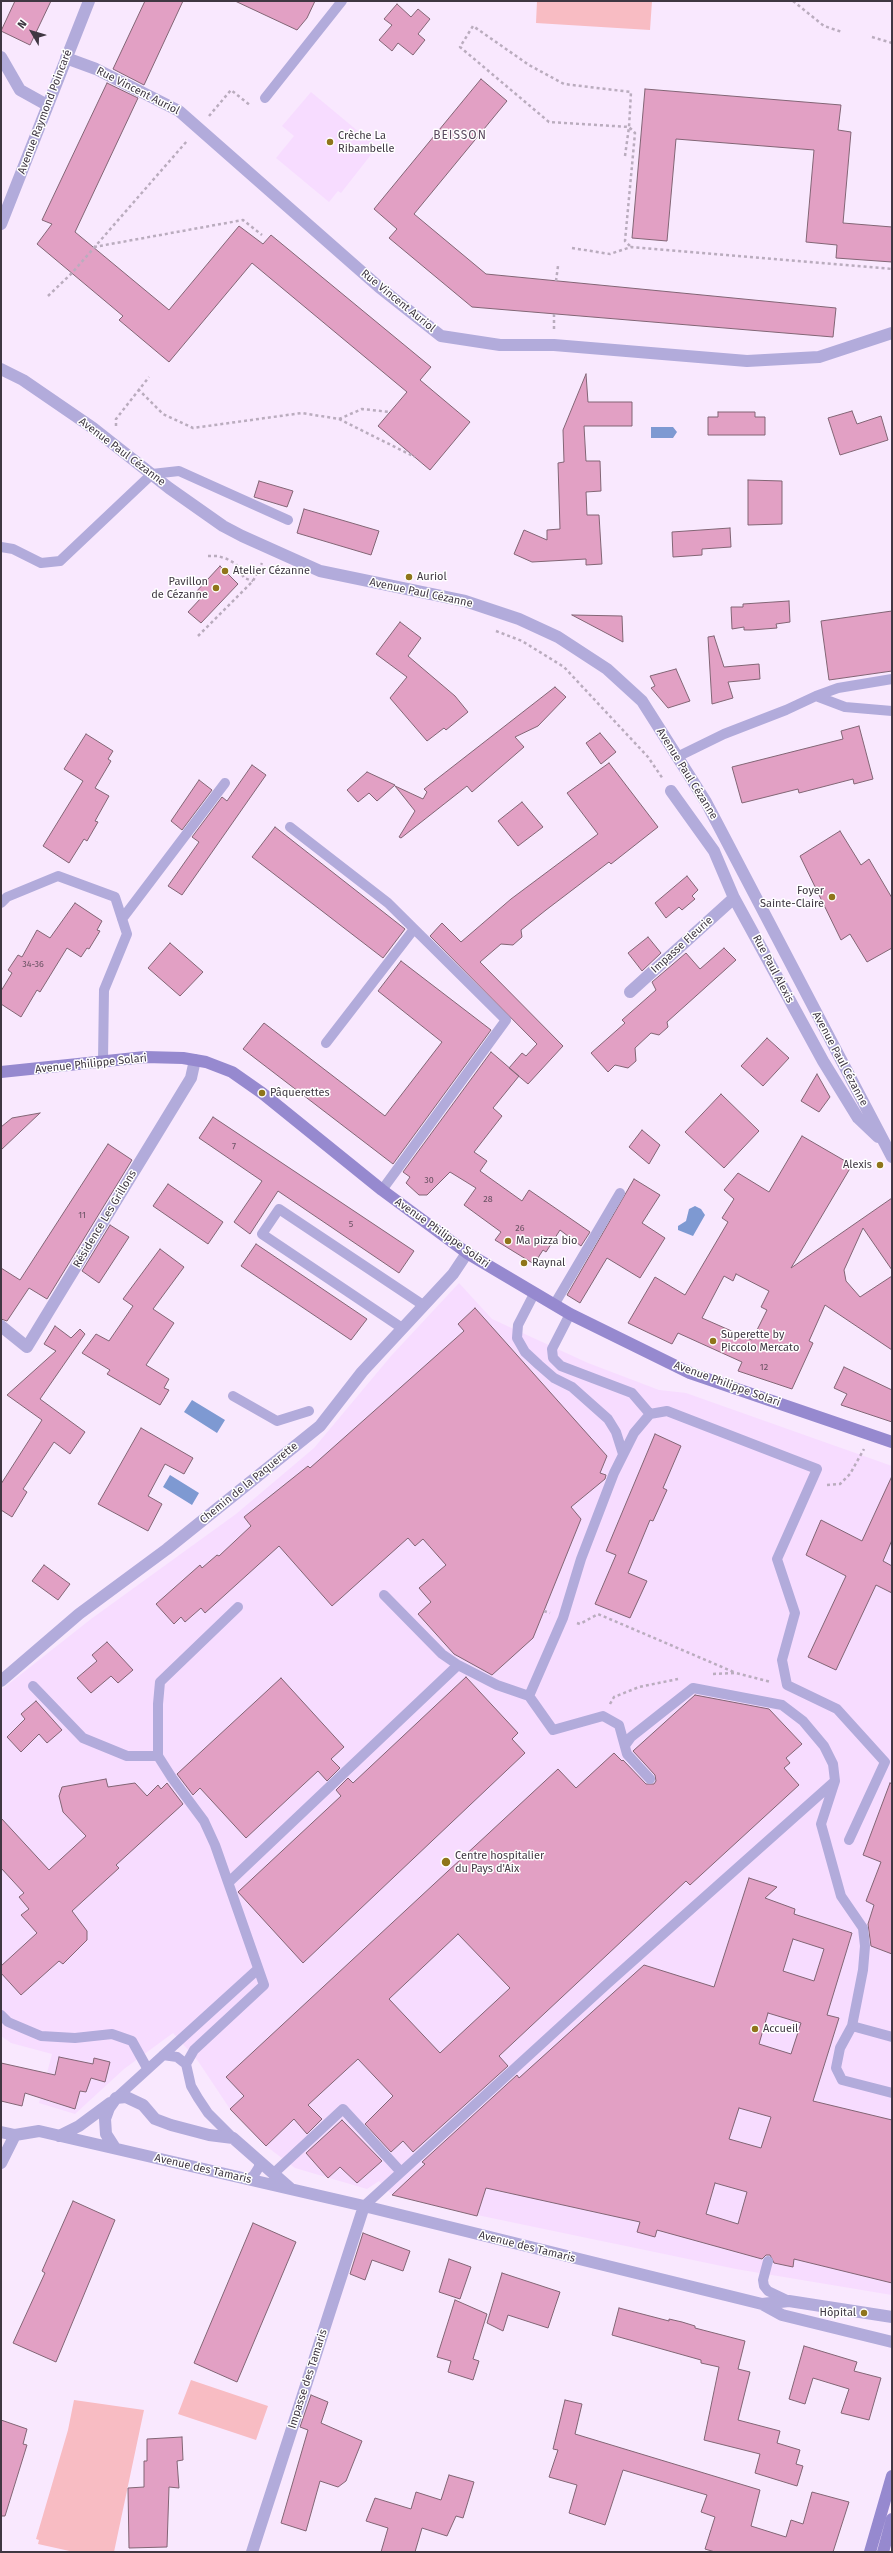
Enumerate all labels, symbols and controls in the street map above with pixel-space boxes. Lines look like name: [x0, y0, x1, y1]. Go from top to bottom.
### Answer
north arrow: [12, 12, 52, 52]
text: N: [15, 17, 30, 31]
street label: Avenue Raymond Poincaré: [15, 48, 75, 176]
street label: Rue Vincent Auriol: [94, 64, 182, 118]
place label: Crèche La Ribambelle: [338, 129, 395, 155]
district label: BEISSON: [433, 129, 487, 143]
marker: Crèche La Ribambelle: [325, 137, 335, 147]
street label: Rue Vincent Auriol: [358, 267, 438, 335]
street label: Avenue Paul Cézanne: [76, 415, 168, 489]
place label: Atelier Cézanne: [233, 564, 310, 578]
marker: Atelier Cézanne: [220, 566, 230, 576]
place label: Auriol: [417, 570, 447, 584]
marker: Auriol: [404, 572, 414, 582]
place label: Pavillon de Cézanne: [151, 575, 208, 601]
street label: Avenue Paul Cézanne: [368, 576, 474, 610]
marker: Pavillon de Cézanne: [211, 583, 221, 593]
street label: Avenue Paul Cézanne: [654, 726, 720, 822]
place label: Foyer Sainte-Claire: [760, 884, 824, 910]
marker: Foyer Sainte-Claire: [827, 892, 837, 902]
street label: Impasse Fleurie: [649, 914, 715, 976]
street label: Rue Paul Alexis: [750, 933, 796, 1005]
house number: 34-36: [22, 959, 44, 969]
street label: Avenue Paul Cézanne: [810, 1010, 870, 1108]
street label: Avenue Philippe Solari: [34, 1052, 148, 1076]
place label: Pâquerettes: [270, 1086, 330, 1100]
marker: Pâquerettes: [257, 1088, 267, 1098]
house number: 7: [232, 1141, 236, 1151]
place label: Alexis: [843, 1158, 872, 1172]
marker: Alexis: [875, 1160, 885, 1170]
street label: Résidence Les Grillons: [71, 1168, 139, 1270]
house number: 30: [424, 1175, 434, 1185]
house number: 28: [483, 1194, 493, 1204]
street label: Avenue Philippe Solari: [392, 1195, 492, 1271]
house number: 11: [78, 1210, 86, 1220]
house number: 5: [349, 1219, 353, 1229]
house number: 26: [515, 1223, 525, 1233]
place label: Ma pizza bio: [516, 1234, 578, 1248]
marker: Ma pizza bio: [503, 1236, 513, 1246]
place label: Raynal: [532, 1256, 565, 1270]
marker: Raynal: [519, 1258, 529, 1268]
place label: Superette by Piccolo Mercato: [721, 1328, 799, 1354]
marker: Superette by Piccolo Mercato: [708, 1336, 718, 1346]
street label: Avenue Philippe Solari: [672, 1359, 782, 1409]
house number: 12: [760, 1362, 768, 1372]
street label: Chemin de la Paquerette: [197, 1439, 301, 1527]
place label: Centre hospitalier du Pays d'Aix: [455, 1849, 544, 1875]
marker: Centre hospitalier du Pays d'Aix: [440, 1856, 452, 1868]
place label: Accueil: [763, 2022, 798, 2036]
marker: Accueil: [750, 2024, 760, 2034]
street label: Avenue des Tamaris: [153, 2151, 253, 2187]
street label: Avenue des Tamaris: [477, 2229, 577, 2265]
place label: Hôpital: [819, 2306, 856, 2320]
marker: Hôpital: [859, 2308, 869, 2318]
street label: Impasse des Tamaris: [286, 2328, 330, 2430]

